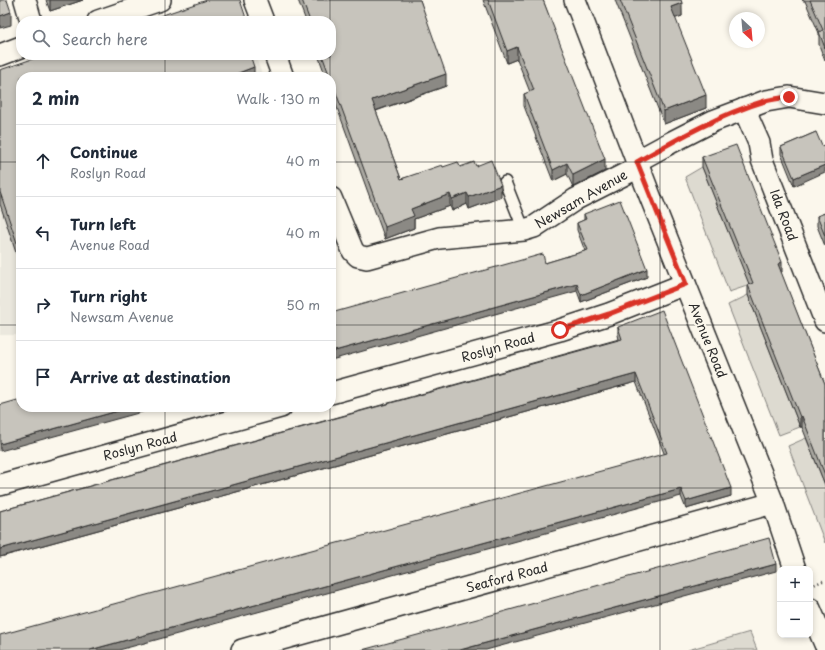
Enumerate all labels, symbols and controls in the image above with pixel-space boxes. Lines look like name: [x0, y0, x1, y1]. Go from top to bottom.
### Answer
north arrow: [729, 12, 765, 48]
search box: [16, 16, 336, 60]
icon: search: [30, 27, 52, 49]
text: Search here: [62, 27, 148, 50]
text: 2 min: [32, 85, 79, 111]
route end: [780, 88, 798, 106]
text: Walk · 130 m: [237, 89, 320, 108]
text: Continue: [70, 140, 138, 163]
icon: ahead: [32, 150, 54, 172]
text: 40 m: [286, 151, 320, 170]
text: Roslyn Road: [70, 163, 146, 182]
street label: Newsam Avenue: [531, 164, 630, 233]
street label: Ida Road: [766, 186, 803, 244]
text: Turn left: [70, 212, 136, 235]
icon: left: [32, 222, 54, 244]
text: 40 m: [286, 223, 320, 242]
text: Avenue Road: [70, 235, 150, 254]
text: Turn right: [70, 284, 147, 307]
icon: right: [32, 294, 54, 316]
text: 50 m: [286, 295, 320, 314]
street label: Avenue Road: [685, 299, 732, 380]
text: Newsam Avenue: [70, 307, 174, 326]
route start: [551, 321, 569, 339]
street label: Roslyn Road: [459, 327, 537, 366]
text: Arrive at destination: [70, 365, 231, 388]
icon: arrive: [32, 366, 54, 388]
street label: Roslyn Road: [101, 427, 179, 465]
street label: Seaford Road: [464, 556, 550, 597]
map controls: [777, 566, 813, 638]
button: +: [777, 566, 813, 602]
button: −: [777, 602, 813, 638]

